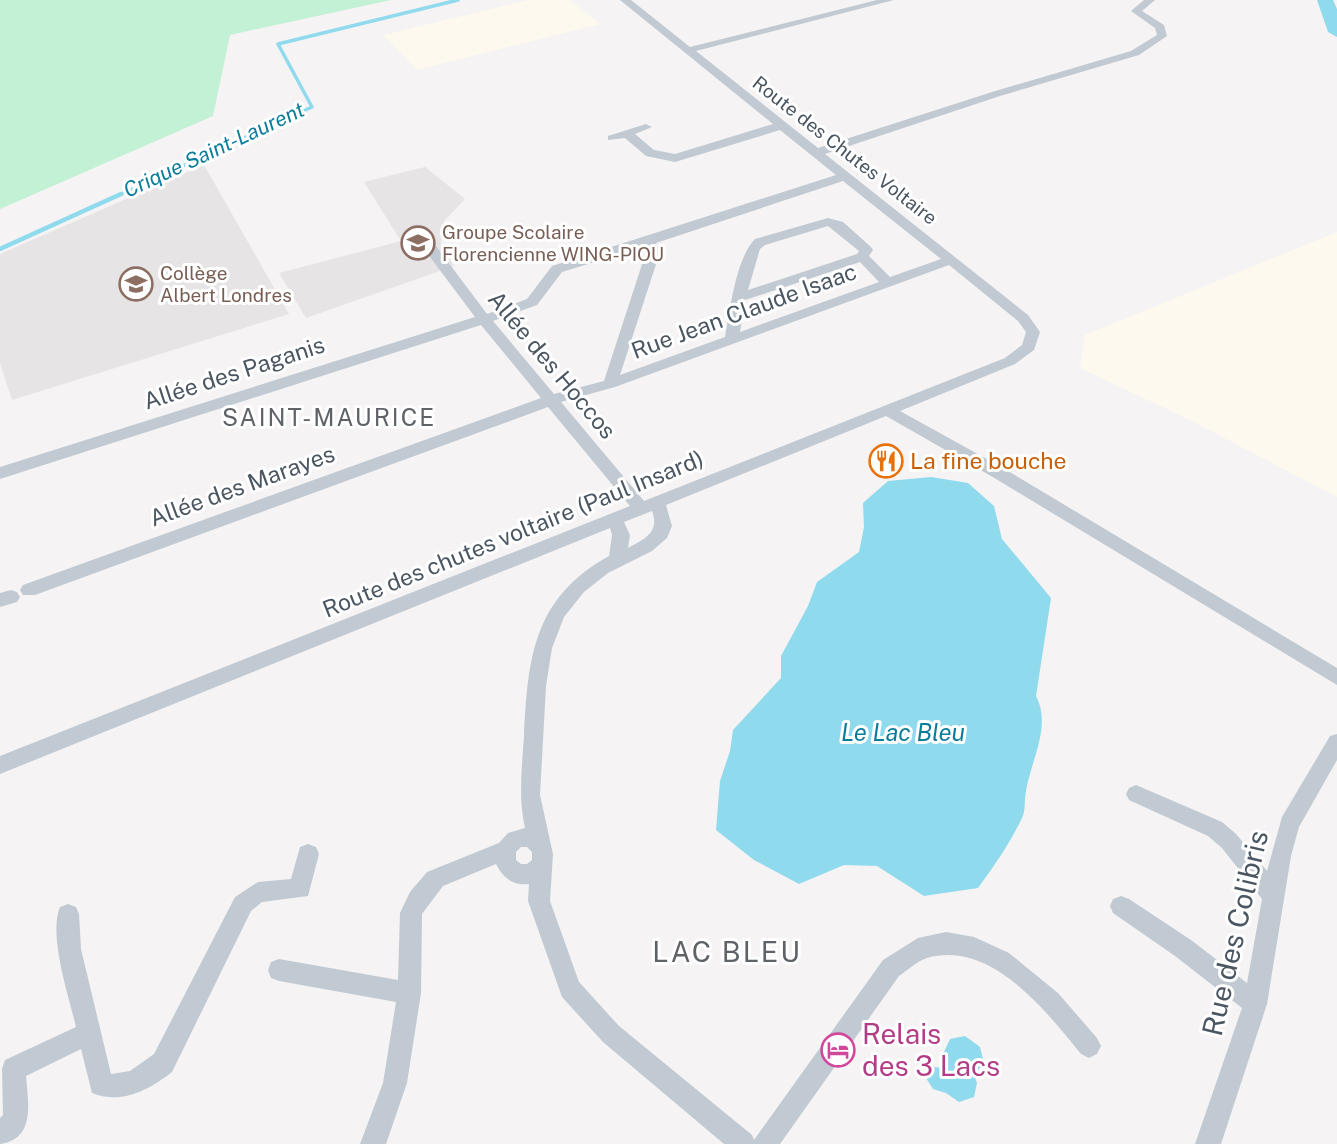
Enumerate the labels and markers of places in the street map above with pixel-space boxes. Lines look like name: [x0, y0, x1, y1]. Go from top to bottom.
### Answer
place label: Groupe Scolaire Florencienne WING-PIOU: [442, 221, 664, 265]
school or university icon: Groupe Scolaire Florencienne WING-PIOU: [399, 224, 437, 262]
place label: Collège Albert Londres: [160, 262, 292, 306]
school or university icon: Collège Albert Londres: [117, 265, 155, 303]
restaurant icon: La fine bouche: [867, 442, 905, 480]
place label: La fine bouche: [910, 447, 1067, 474]
place label: Relais des 3 Lacs: [862, 1017, 1000, 1082]
hotel icon: Relais des 3 Lacs: [819, 1031, 857, 1069]

